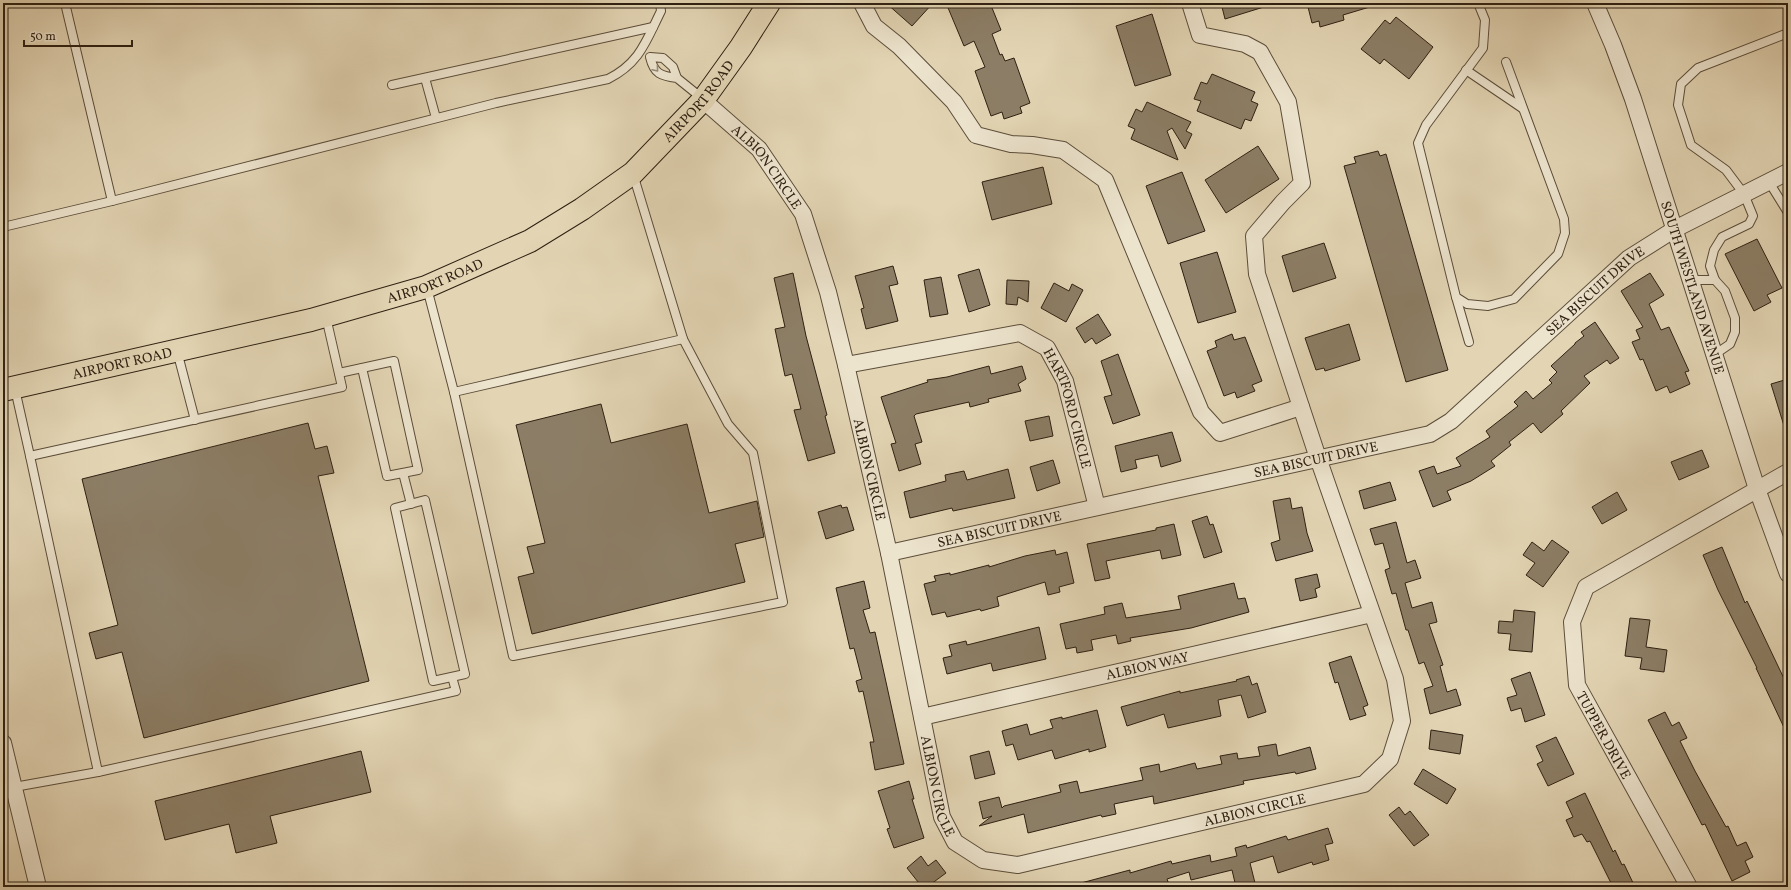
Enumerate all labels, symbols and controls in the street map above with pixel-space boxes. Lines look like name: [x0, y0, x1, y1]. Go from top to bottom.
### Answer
scale bar: [24, 22, 132, 48]
text: 50 m: [30, 29, 56, 45]
street label: AIRPORT ROAD: [659, 57, 739, 147]
one-way arrow: [651, 65, 658, 72]
street label: ALBION CIRCLE: [727, 121, 805, 214]
street label: SOUTH WESTLAND AVENUE: [1655, 199, 1728, 377]
street label: SEA BISCUIT DRIVE: [1542, 242, 1649, 341]
street label: AIRPORT ROAD: [385, 255, 487, 309]
street label: AIRPORT ROAD: [71, 344, 174, 385]
street label: HARTFORD CIRCLE: [1038, 345, 1095, 471]
street label: ALBION CIRCLE: [848, 417, 889, 522]
street label: SEA BISCUIT DRIVE: [1252, 438, 1380, 483]
street label: SEA BISCUIT DRIVE: [936, 507, 1064, 553]
street label: ALBION WAY: [1104, 648, 1191, 686]
street label: TUPPER DRIVE: [1571, 688, 1635, 783]
street label: ALBION CIRCLE: [915, 734, 959, 841]
street label: ALBION CIRCLE: [1202, 790, 1308, 832]

